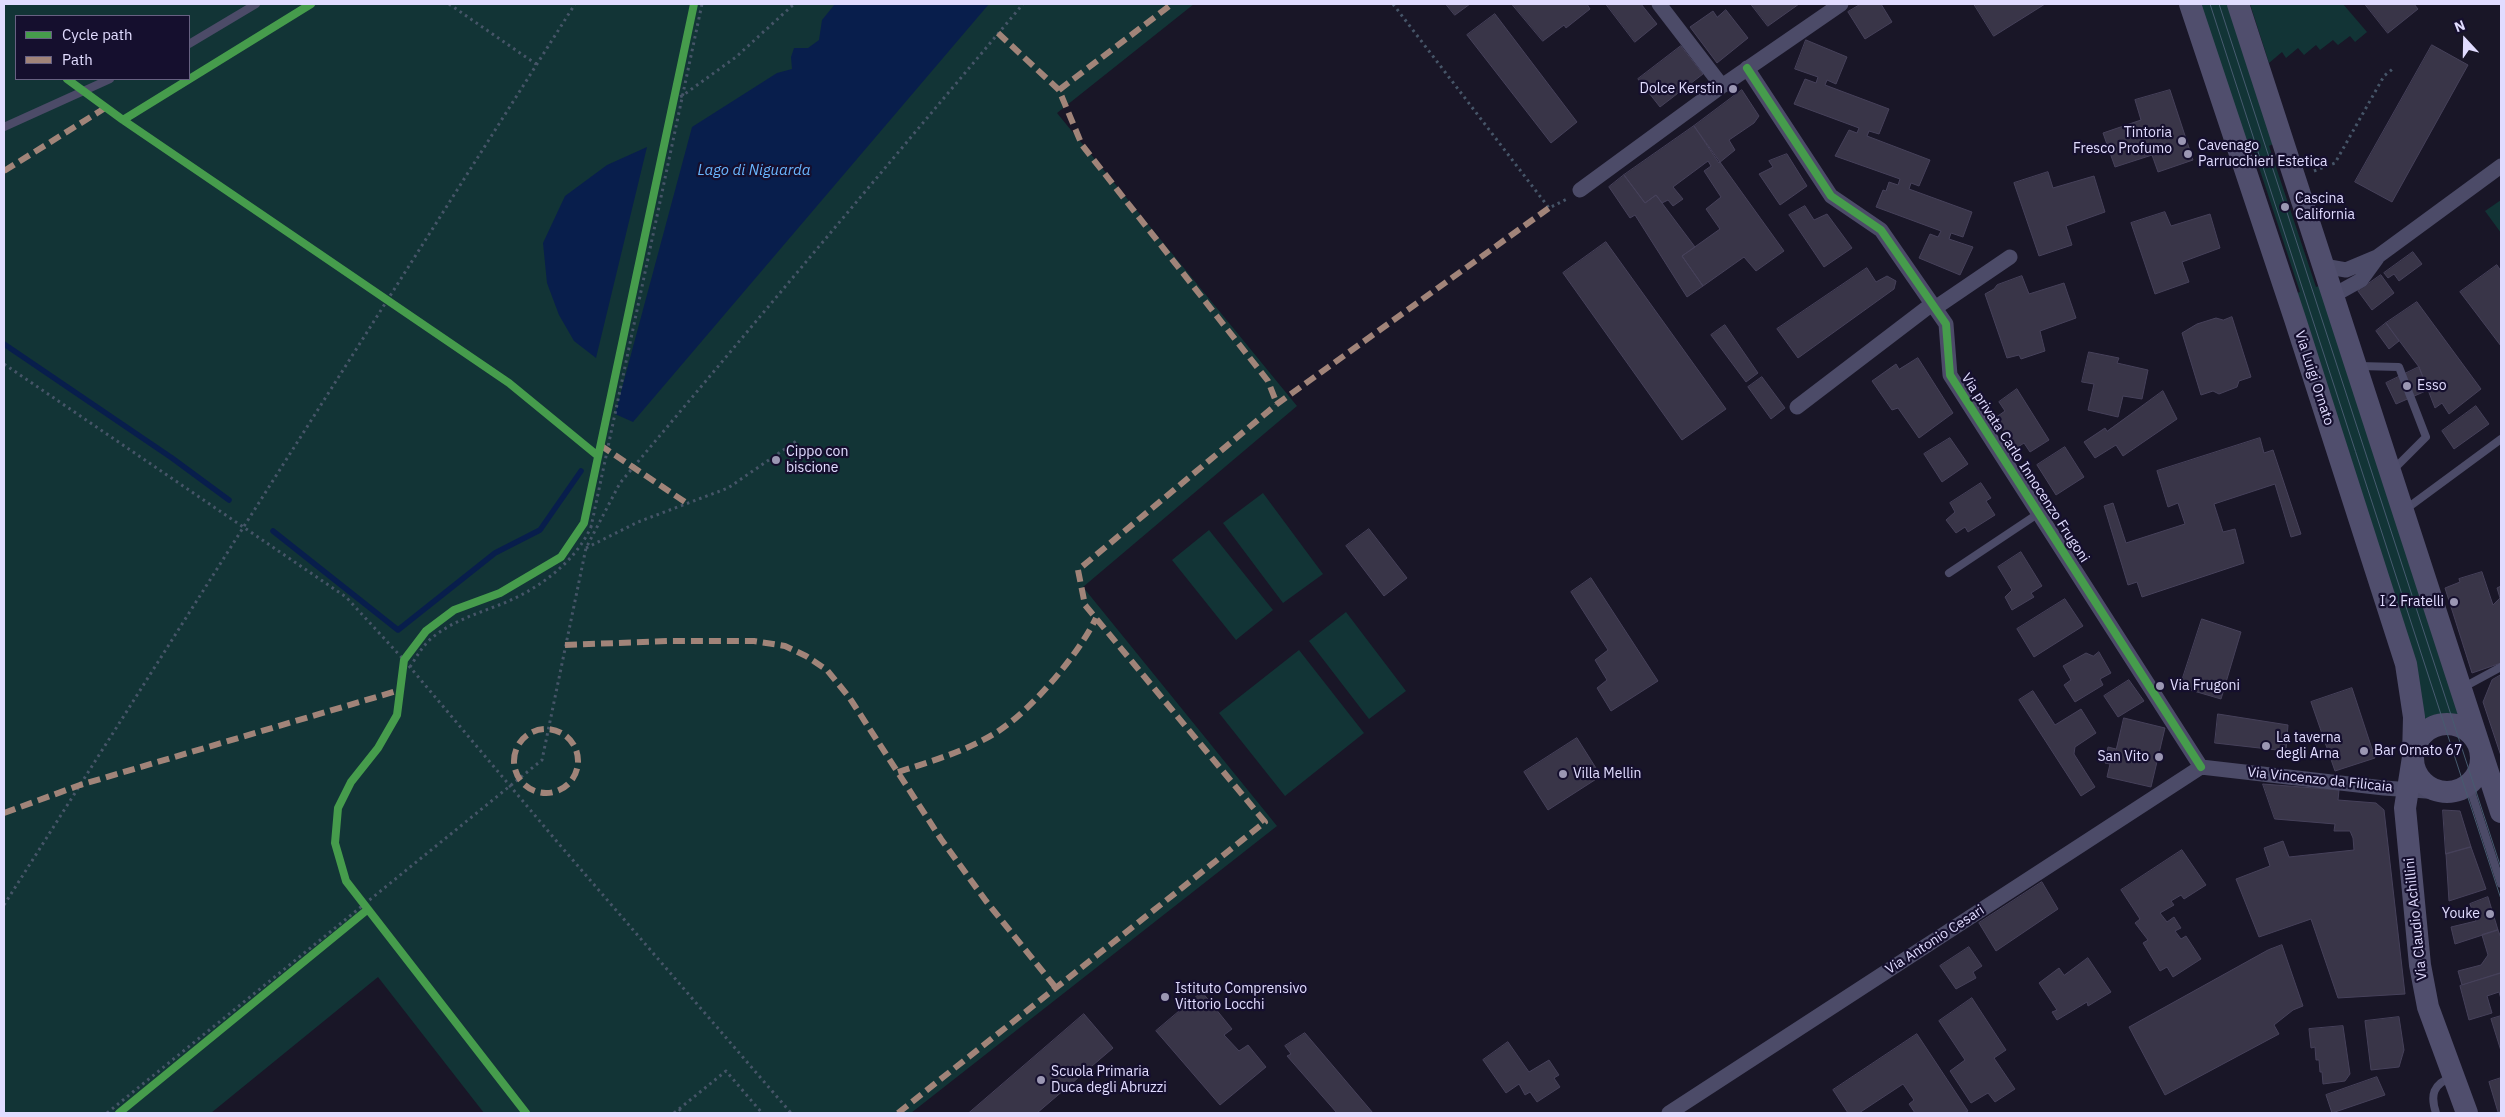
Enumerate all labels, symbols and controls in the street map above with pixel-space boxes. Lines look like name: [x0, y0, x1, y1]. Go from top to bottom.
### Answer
legend: [15, 15, 190, 80]
north arrow: [2440, 15, 2490, 65]
text: N: [2452, 16, 2468, 36]
text: Cycle path: [62, 25, 133, 44]
text: Path: [62, 50, 93, 69]
place label: Dolce Kerstin: [1640, 81, 1723, 97]
marker: Dolce Kerstin: [1727, 83, 1739, 95]
place label: Tintoria Fresco Profumo: [2073, 125, 2172, 158]
marker: Tintoria Fresco Profumo: [2176, 135, 2188, 147]
place label: Cavenago Parrucchieri Estetica: [2198, 138, 2327, 170]
marker: Cavenago Parrucchieri Estetica: [2182, 148, 2194, 160]
water label: Lago di Niguarda: [697, 162, 811, 180]
place label: Cascina California: [2295, 191, 2355, 223]
marker: Cascina California: [2279, 201, 2291, 213]
street label: Via Luigi Ornato: [2291, 329, 2337, 427]
street label: Via privata Carlo Innocenzo Frugoni: [1957, 370, 2093, 566]
place label: Esso: [2417, 378, 2447, 394]
marker: Esso: [2401, 380, 2413, 392]
place label: Cippo con biscione: [786, 444, 848, 477]
marker: Cippo con biscione: [770, 454, 782, 466]
place label: I 2 Fratelli: [2380, 594, 2444, 610]
marker: I 2 Fratelli: [2448, 596, 2460, 608]
place label: Via Frugoni: [2170, 678, 2240, 694]
marker: Via Frugoni: [2154, 680, 2166, 692]
place label: La taverna degli Arna: [2276, 730, 2341, 762]
marker: La taverna degli Arna: [2260, 740, 2272, 752]
place label: Bar Ornato 67: [2374, 743, 2462, 759]
marker: Bar Ornato 67: [2358, 745, 2370, 757]
place label: San Vito: [2097, 749, 2149, 765]
marker: San Vito: [2153, 751, 2165, 763]
street label: Via Vincenzo da Filicaia: [2247, 764, 2393, 796]
place label: Villa Mellin: [1573, 766, 1641, 782]
marker: Villa Mellin: [1557, 768, 1569, 780]
street label: Via Claudio Achillini: [2401, 857, 2431, 981]
street label: Via Antonio Cesari: [1882, 902, 1988, 978]
place label: Youke: [2442, 906, 2480, 922]
marker: Youke: [2484, 908, 2496, 920]
place label: Istituto Comprensivo Vittorio Locchi: [1175, 981, 1307, 1014]
marker: Istituto Comprensivo Vittorio Locchi: [1159, 991, 1171, 1003]
place label: Scuola Primaria Duca degli Abruzzi: [1051, 1064, 1167, 1096]
marker: Scuola Primaria Duca degli Abruzzi: [1035, 1074, 1047, 1086]

